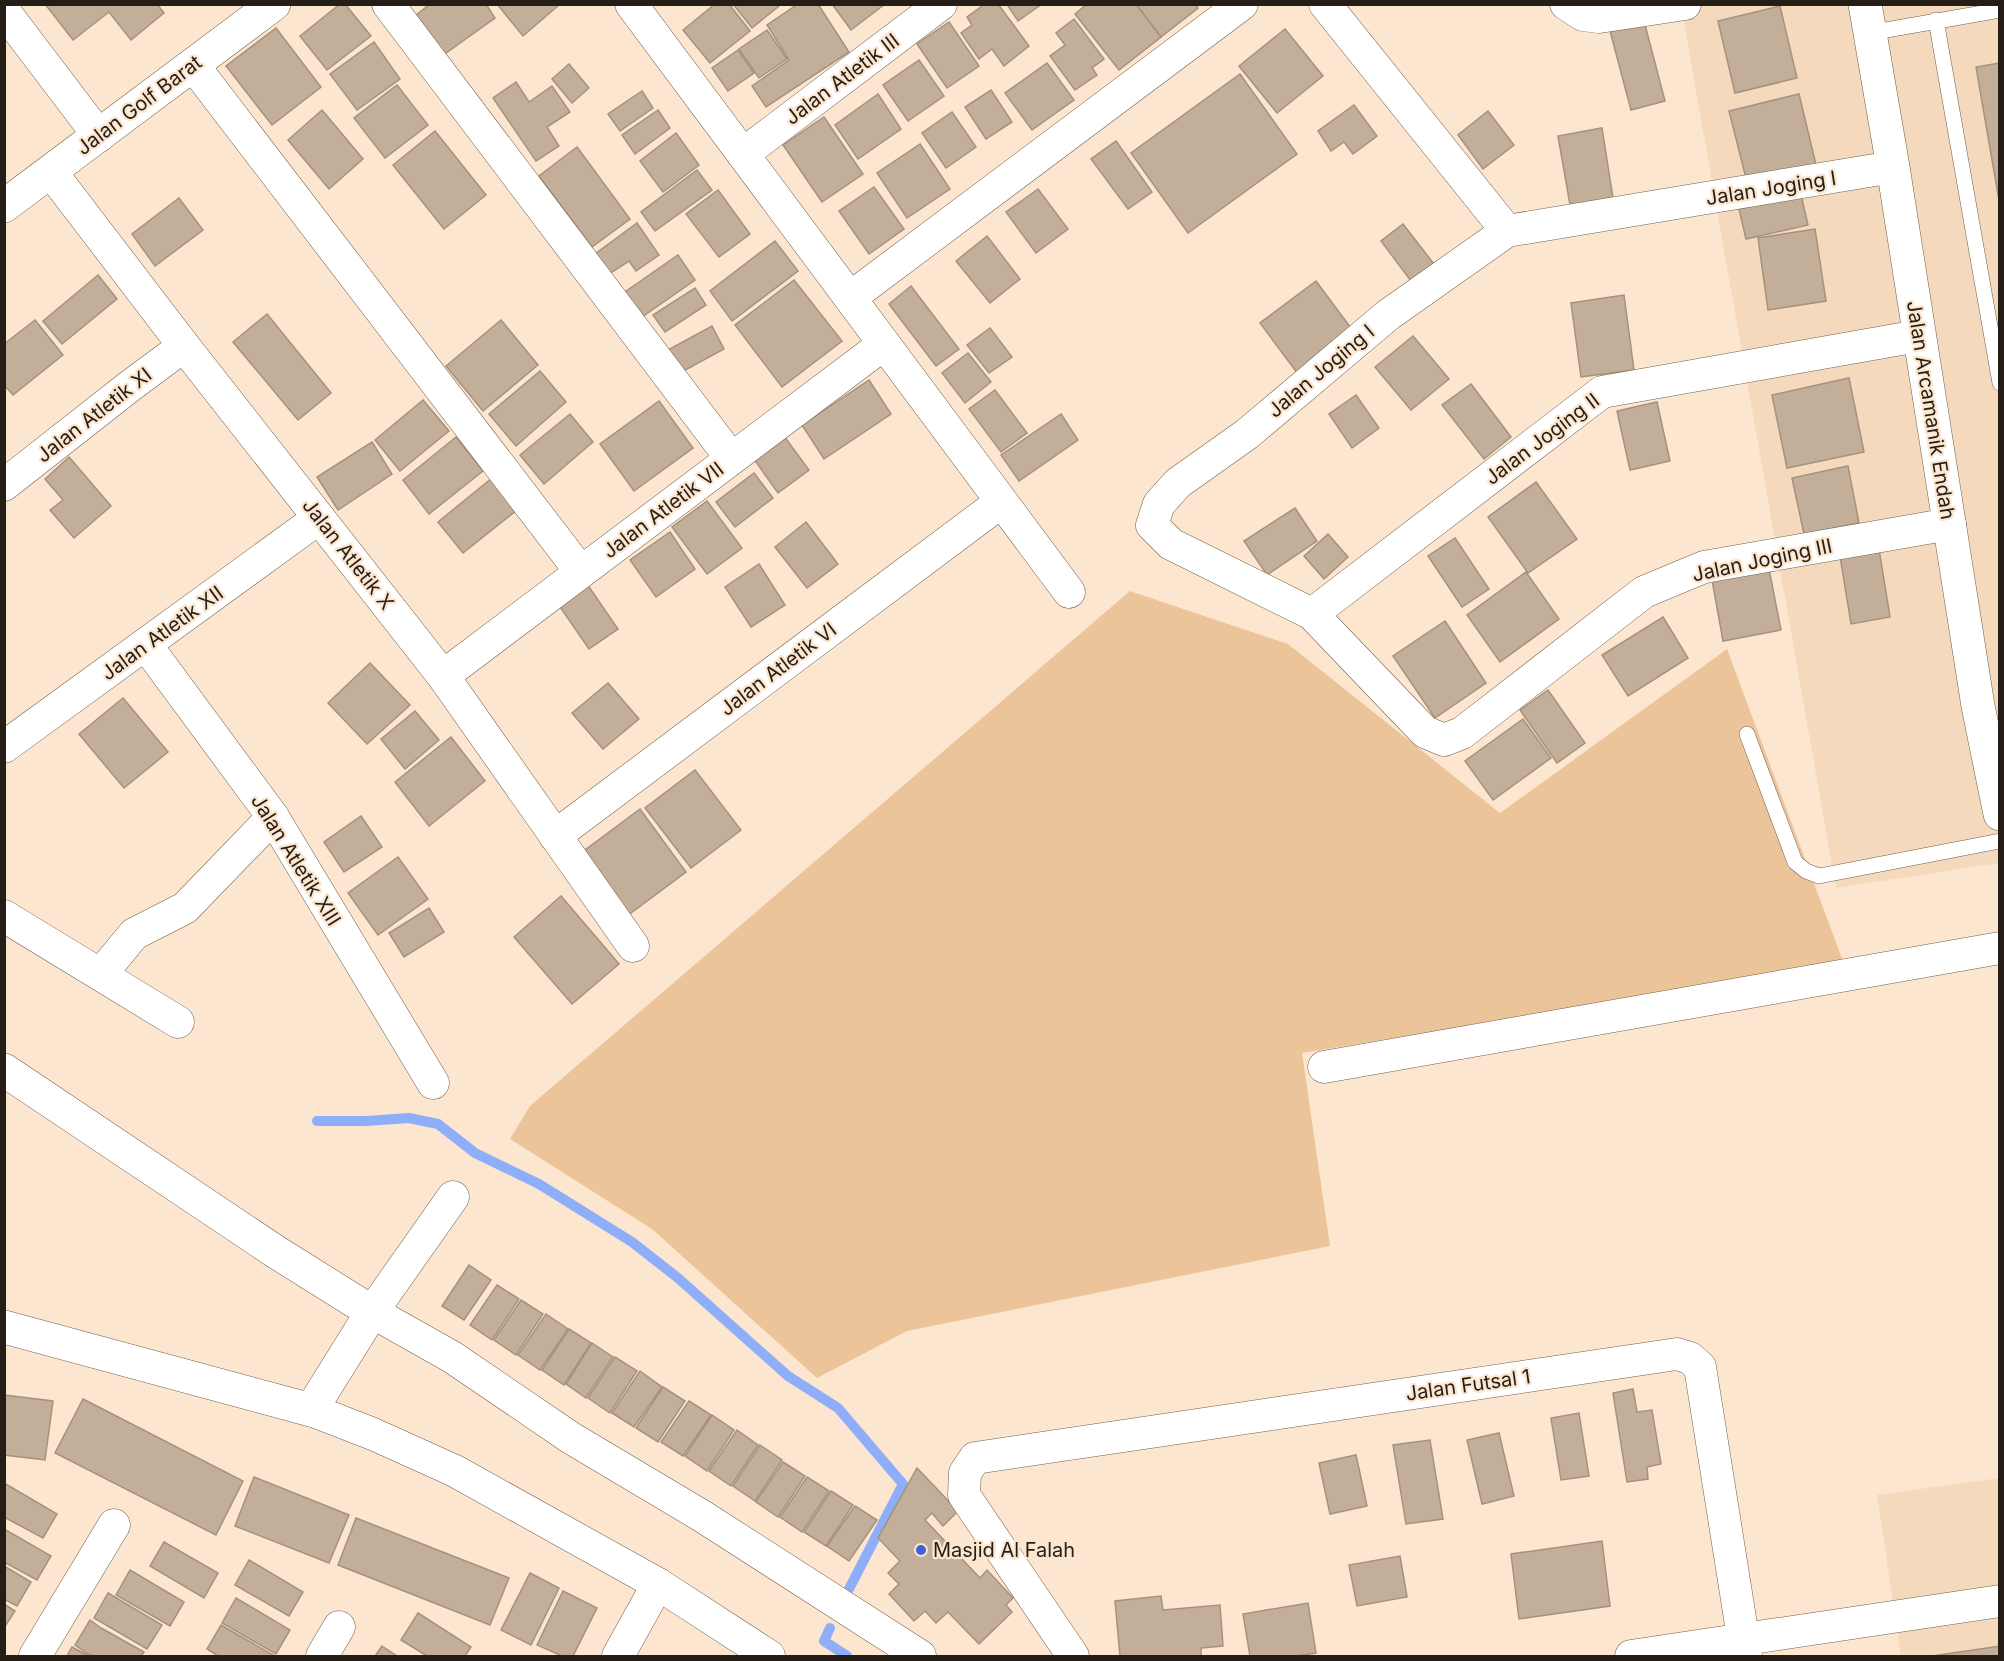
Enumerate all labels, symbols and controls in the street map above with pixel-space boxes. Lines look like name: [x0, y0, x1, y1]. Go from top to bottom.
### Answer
street label: Jalan Atletik III: [780, 28, 904, 130]
street label: Jalan Golf Barat: [72, 50, 207, 160]
street label: Jalan Joging I: [1704, 166, 1838, 210]
street label: Jalan Arcamanik Endah: [1902, 299, 1960, 521]
street label: Jalan Joging I: [1263, 319, 1379, 423]
street label: Jalan Atletik XI: [32, 363, 156, 467]
street label: Jalan Joging II: [1480, 388, 1604, 490]
street label: Jalan Atletik VII: [598, 457, 728, 563]
street label: Jalan Atletik X: [297, 494, 399, 615]
street label: Jalan Joging III: [1690, 533, 1834, 587]
street label: Jalan Atletik XII: [96, 581, 228, 685]
street label: Jalan Atletik VI: [715, 617, 841, 721]
street label: Jalan Atletik XIII: [246, 790, 346, 930]
street label: Jalan Futsal 1: [1404, 1364, 1532, 1406]
place label: Masjid Al Falah: [933, 1538, 1075, 1562]
marker: Masjid Al Falah: [914, 1543, 928, 1557]

